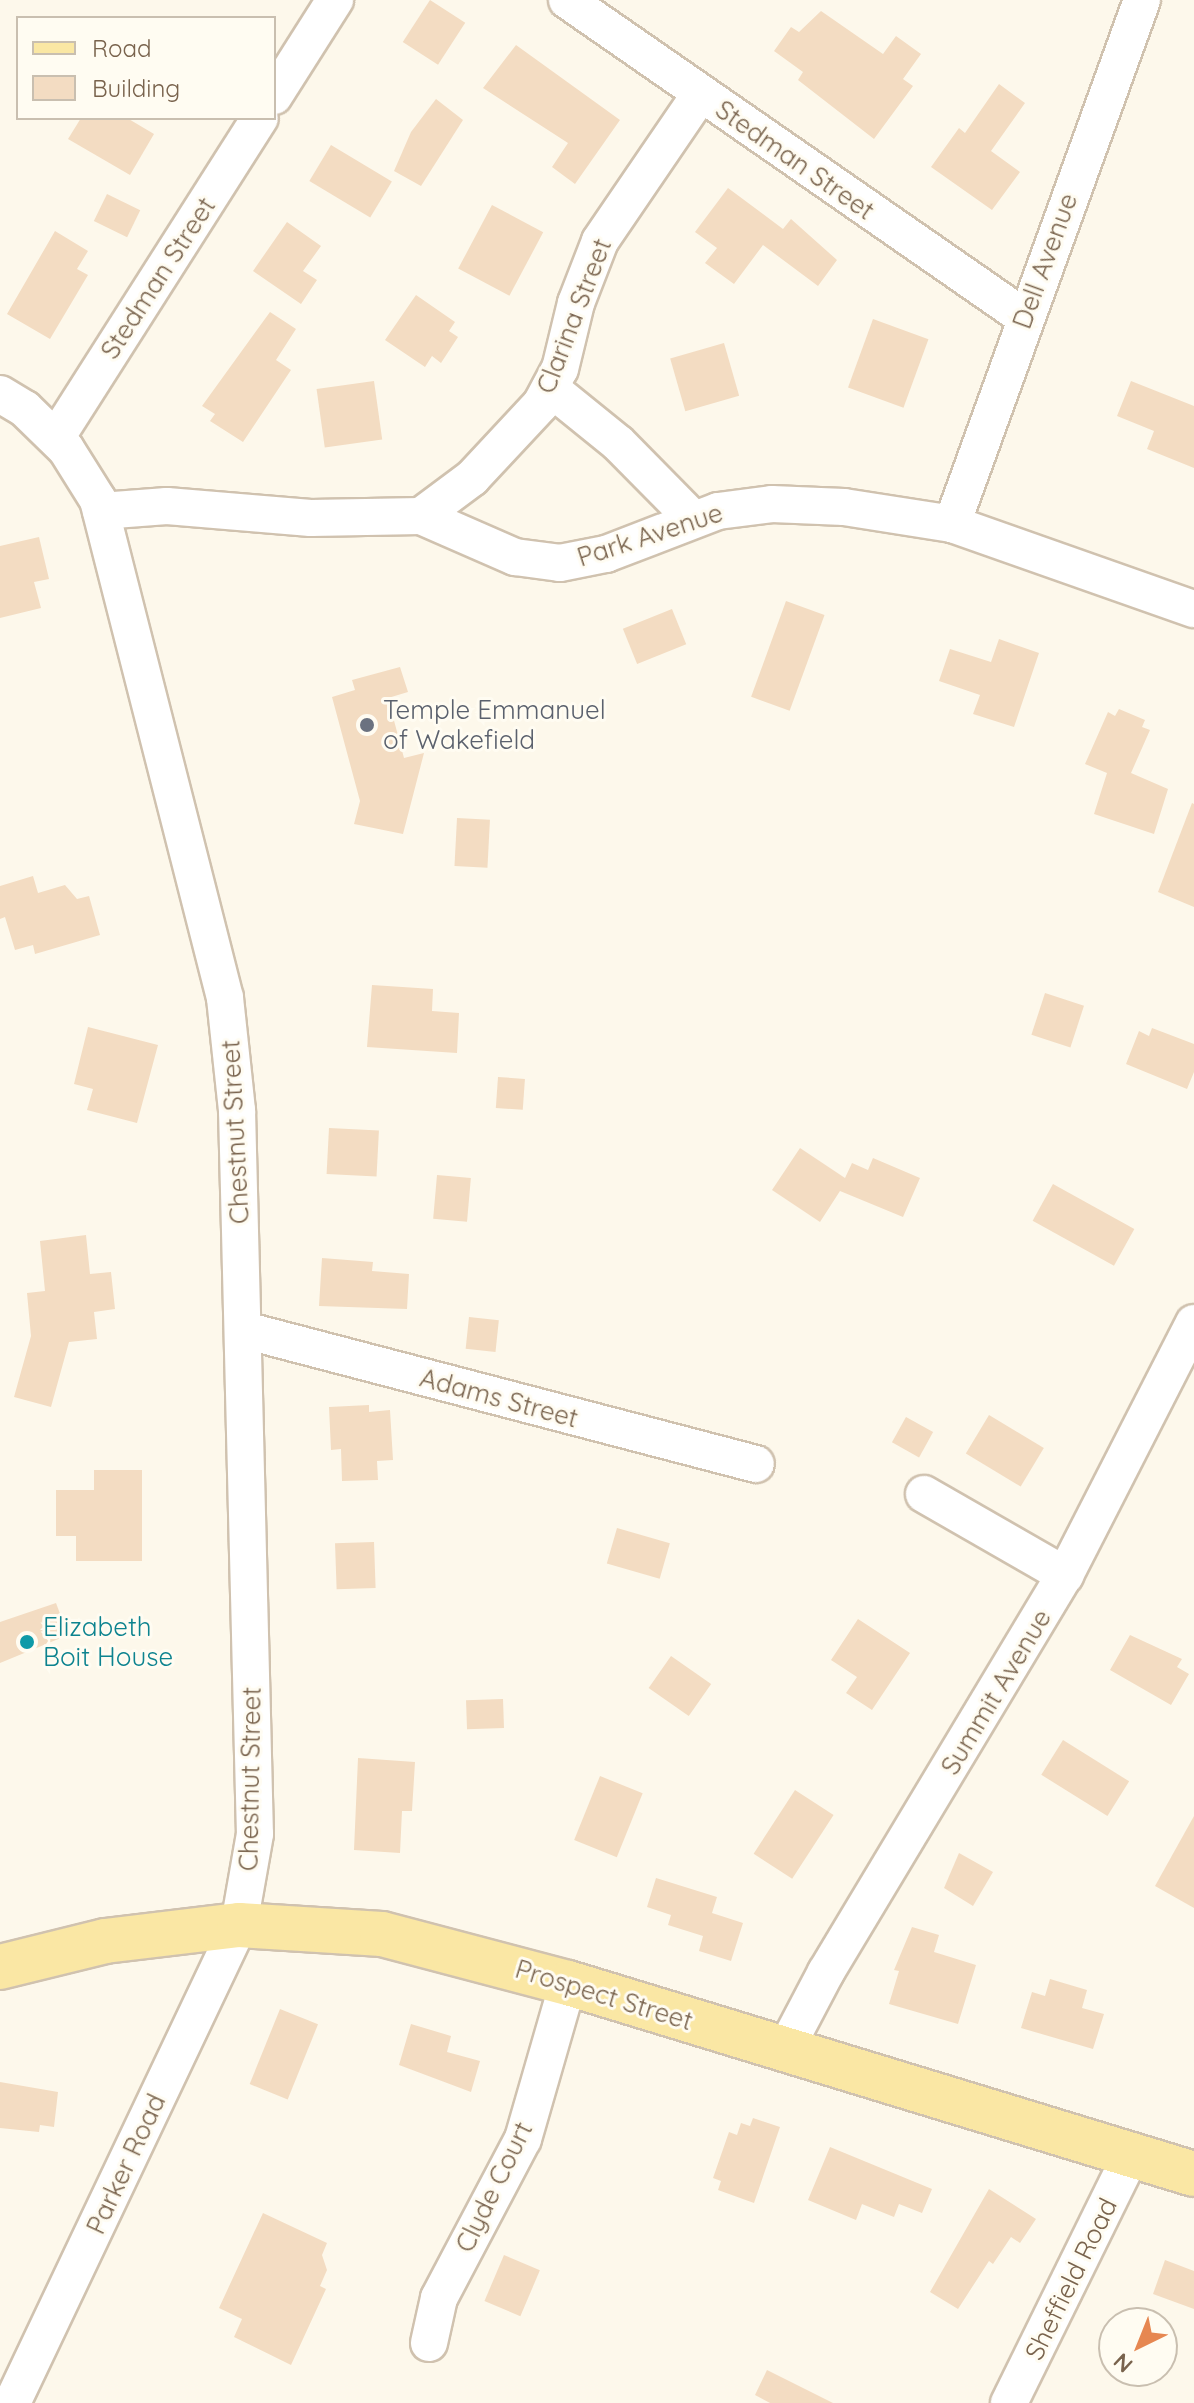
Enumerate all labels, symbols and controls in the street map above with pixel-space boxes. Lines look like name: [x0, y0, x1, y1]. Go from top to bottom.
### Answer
legend: [16, 16, 276, 120]
text: Road: [92, 33, 152, 63]
text: Building: [92, 73, 180, 103]
street label: Stedman Street: [710, 94, 880, 226]
street label: Dell Avenue: [1006, 189, 1084, 333]
street label: Stedman Street: [94, 191, 222, 365]
street label: Clarina Street: [530, 234, 618, 398]
street label: Park Avenue: [573, 497, 727, 573]
place label: Temple Emmanuel of Wakefield: [383, 694, 606, 756]
marker: Temple Emmanuel of Wakefield: [358, 716, 376, 734]
street label: Chestnut Street: [215, 1039, 255, 1225]
street label: Adams Street: [417, 1362, 581, 1434]
street label: Summit Avenue: [934, 1604, 1058, 1780]
place label: Elizabeth Boit House: [43, 1611, 173, 1672]
marker: Elizabeth Boit House: [18, 1633, 36, 1651]
street label: Chestnut Street: [233, 1687, 267, 1871]
street label: Prospect Street: [512, 1953, 696, 2037]
street label: Parker Road: [80, 2089, 172, 2239]
street label: Clyde Court: [449, 2117, 539, 2257]
street label: Sheffield Road: [1018, 2193, 1124, 2365]
north arrow: [1098, 2307, 1178, 2387]
text: N: [1108, 2347, 1138, 2379]

